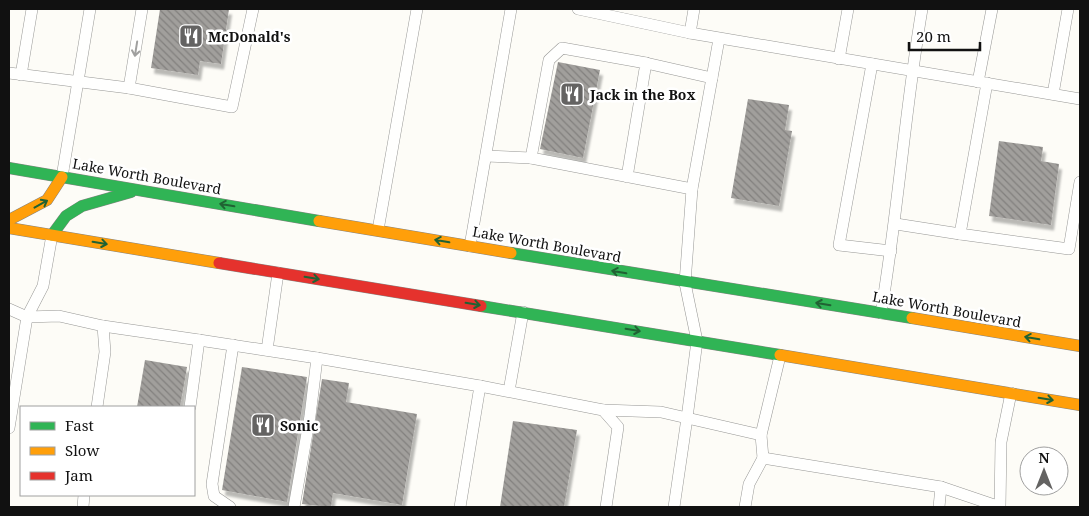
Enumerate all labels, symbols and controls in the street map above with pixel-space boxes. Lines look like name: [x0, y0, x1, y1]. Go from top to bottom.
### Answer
scale bar: [909, 20, 980, 52]
restaurant icon: McDonald's: [178, 23, 204, 49]
text: 20 m: [916, 26, 951, 46]
place label: McDonald's: [208, 27, 291, 46]
one-way arrow: [130, 40, 140, 56]
restaurant icon: Jack in the Box: [559, 81, 585, 107]
place label: Jack in the Box: [589, 85, 696, 104]
street label: Lake Worth Boulevard: [71, 154, 223, 199]
one-way arrow: [33, 199, 48, 209]
one-way arrow: [219, 200, 235, 210]
street label: Lake Worth Boulevard: [471, 222, 623, 267]
one-way arrow: [434, 236, 450, 246]
one-way arrow: [92, 239, 108, 249]
one-way arrow: [612, 266, 628, 276]
one-way arrow: [304, 274, 320, 284]
street label: Lake Worth Boulevard: [871, 287, 1023, 332]
one-way arrow: [815, 298, 831, 308]
one-way arrow: [464, 299, 480, 309]
one-way arrow: [625, 326, 641, 336]
one-way arrow: [1025, 333, 1041, 343]
one-way arrow: [1037, 394, 1053, 404]
legend: [20, 406, 195, 496]
restaurant icon: Sonic: [250, 412, 276, 438]
text: Fast: [65, 415, 94, 435]
place label: Sonic: [280, 416, 318, 435]
text: Slow: [65, 440, 99, 460]
north arrow: [1019, 446, 1069, 496]
text: N: [1038, 448, 1050, 467]
text: Jam: [64, 465, 93, 485]

